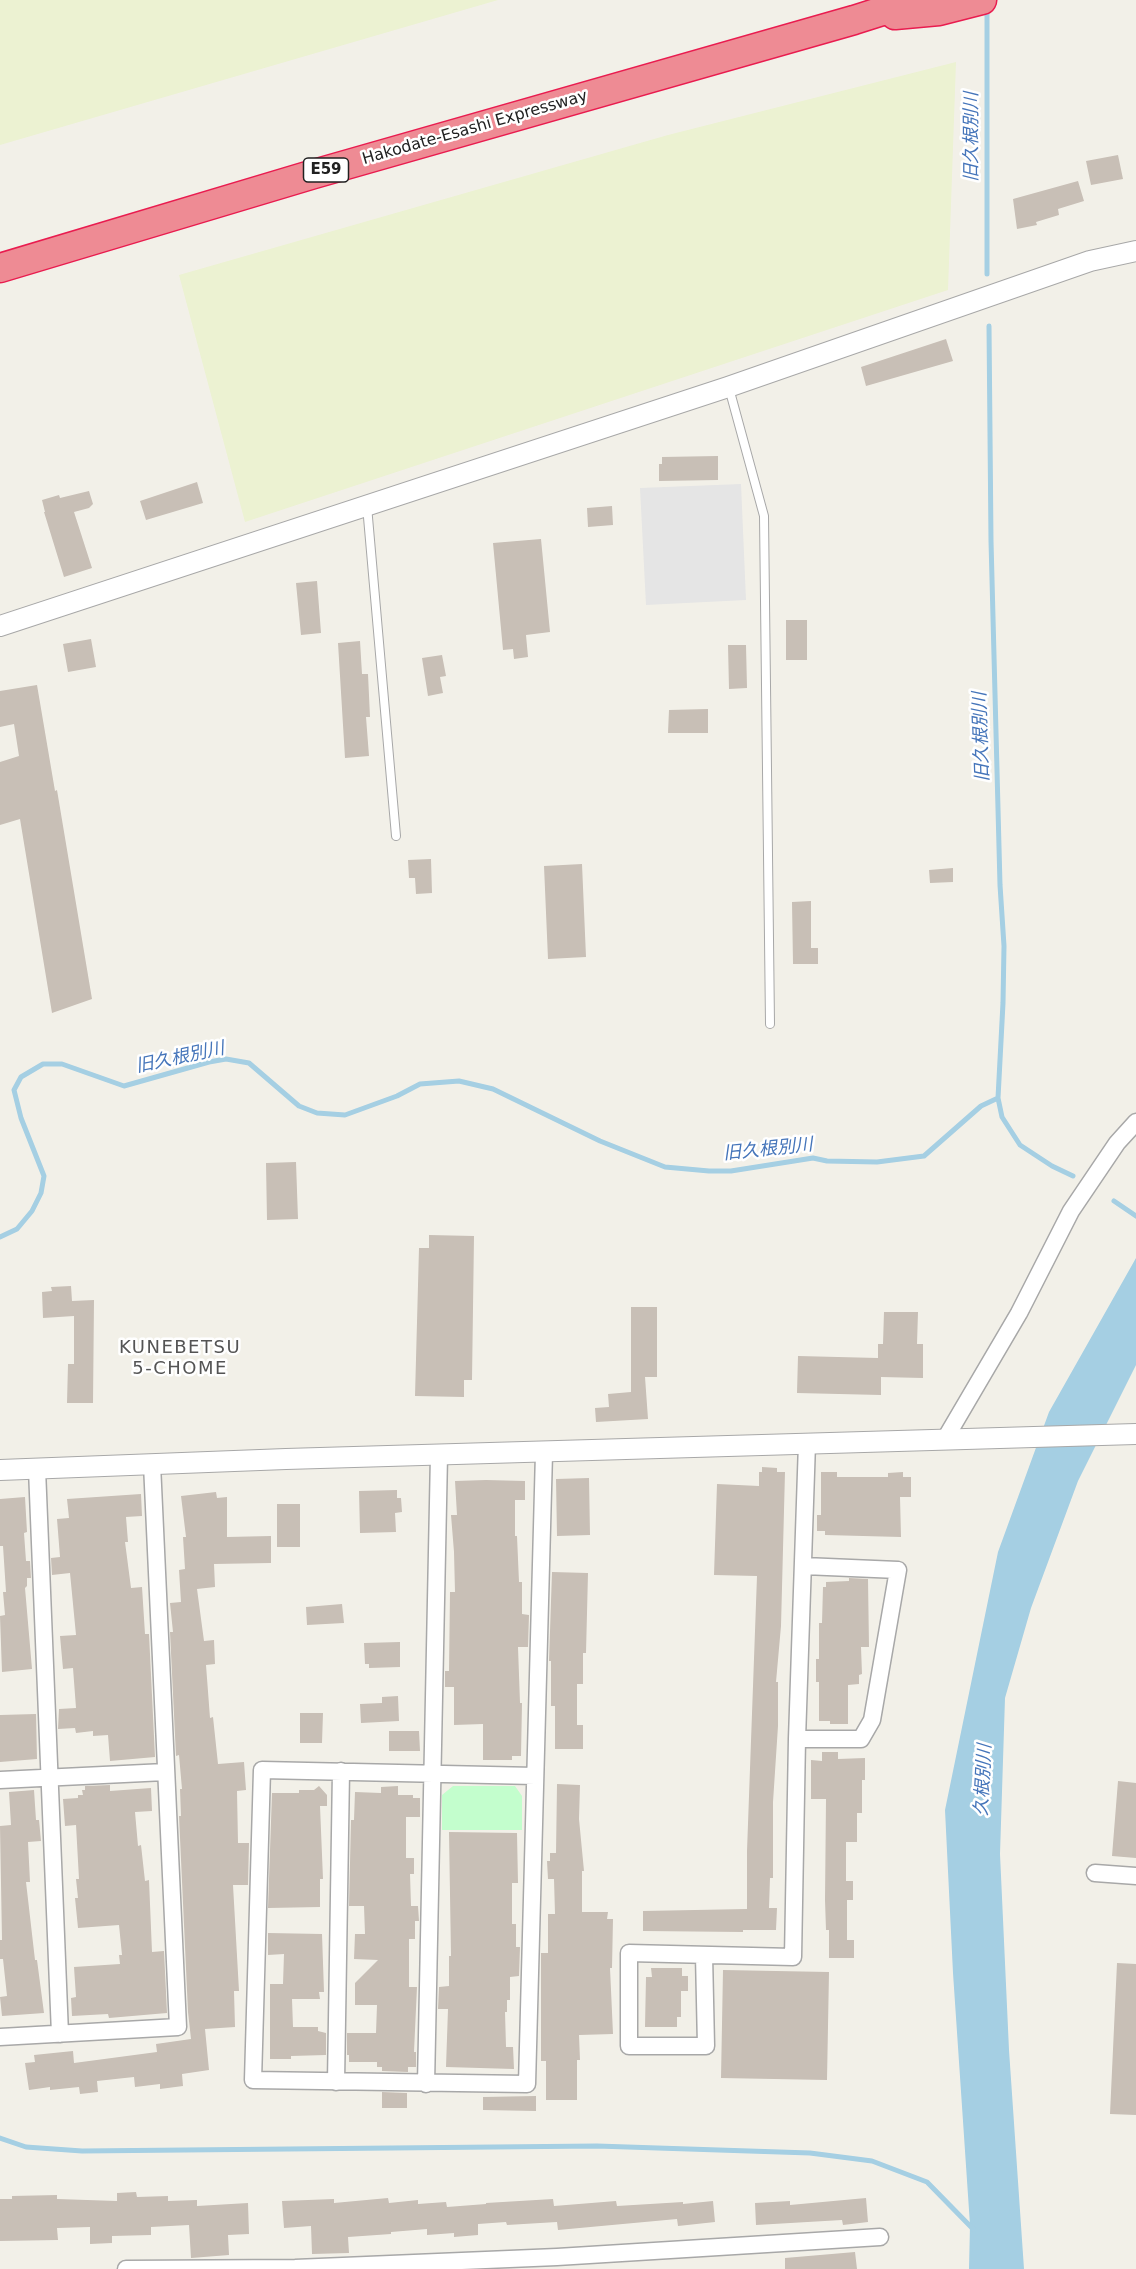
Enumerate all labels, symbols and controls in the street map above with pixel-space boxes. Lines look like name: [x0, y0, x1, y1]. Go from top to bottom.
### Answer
street label: Hakodate-Esashi Expressway: [360, 87, 590, 169]
water label: 旧久根別川: [961, 92, 983, 182]
road number: E59: [304, 158, 348, 182]
water label: 旧久根別川: [970, 692, 994, 782]
water label: 旧久根別川: [134, 1038, 226, 1078]
water label: 旧久根別川: [722, 1135, 814, 1165]
district label: KUNEBETSU 5-CHOME: [119, 1337, 241, 1380]
water label: 久根別川: [971, 1743, 997, 1817]

